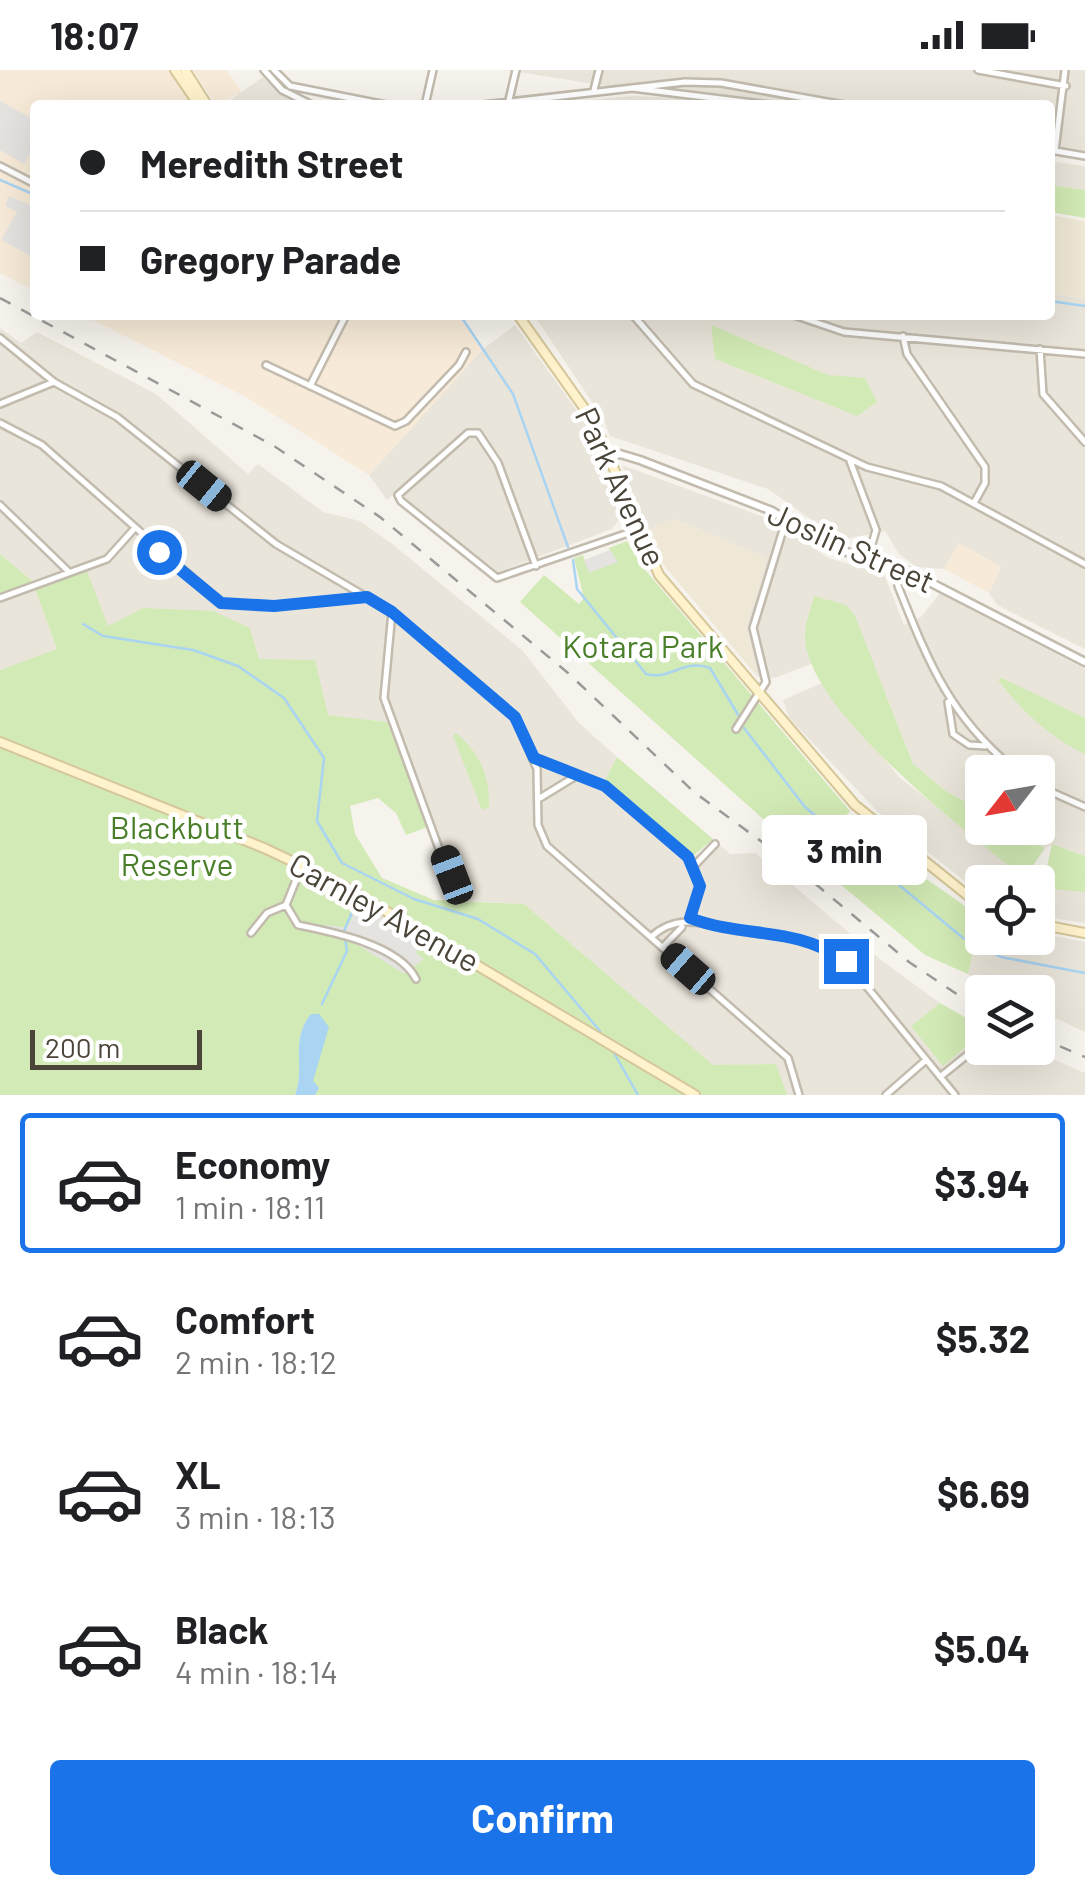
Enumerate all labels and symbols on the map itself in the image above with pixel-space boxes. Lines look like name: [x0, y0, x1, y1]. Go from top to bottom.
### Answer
street label: Park Avenue: [568, 401, 675, 572]
car: [171, 455, 237, 517]
street label: Joslin Street: [763, 493, 941, 600]
route start: [137, 530, 182, 575]
park label: Kotara Park: [562, 626, 724, 664]
north arrow: [965, 755, 1055, 845]
park label: Blackbutt Reserve: [110, 807, 244, 882]
callout: 3 min: [764, 816, 928, 886]
car: [427, 842, 477, 908]
street label: Carnley Avenue: [283, 843, 487, 979]
car: [656, 938, 720, 1000]
route end: [824, 939, 869, 984]
scale bar: [30, 1025, 202, 1070]

